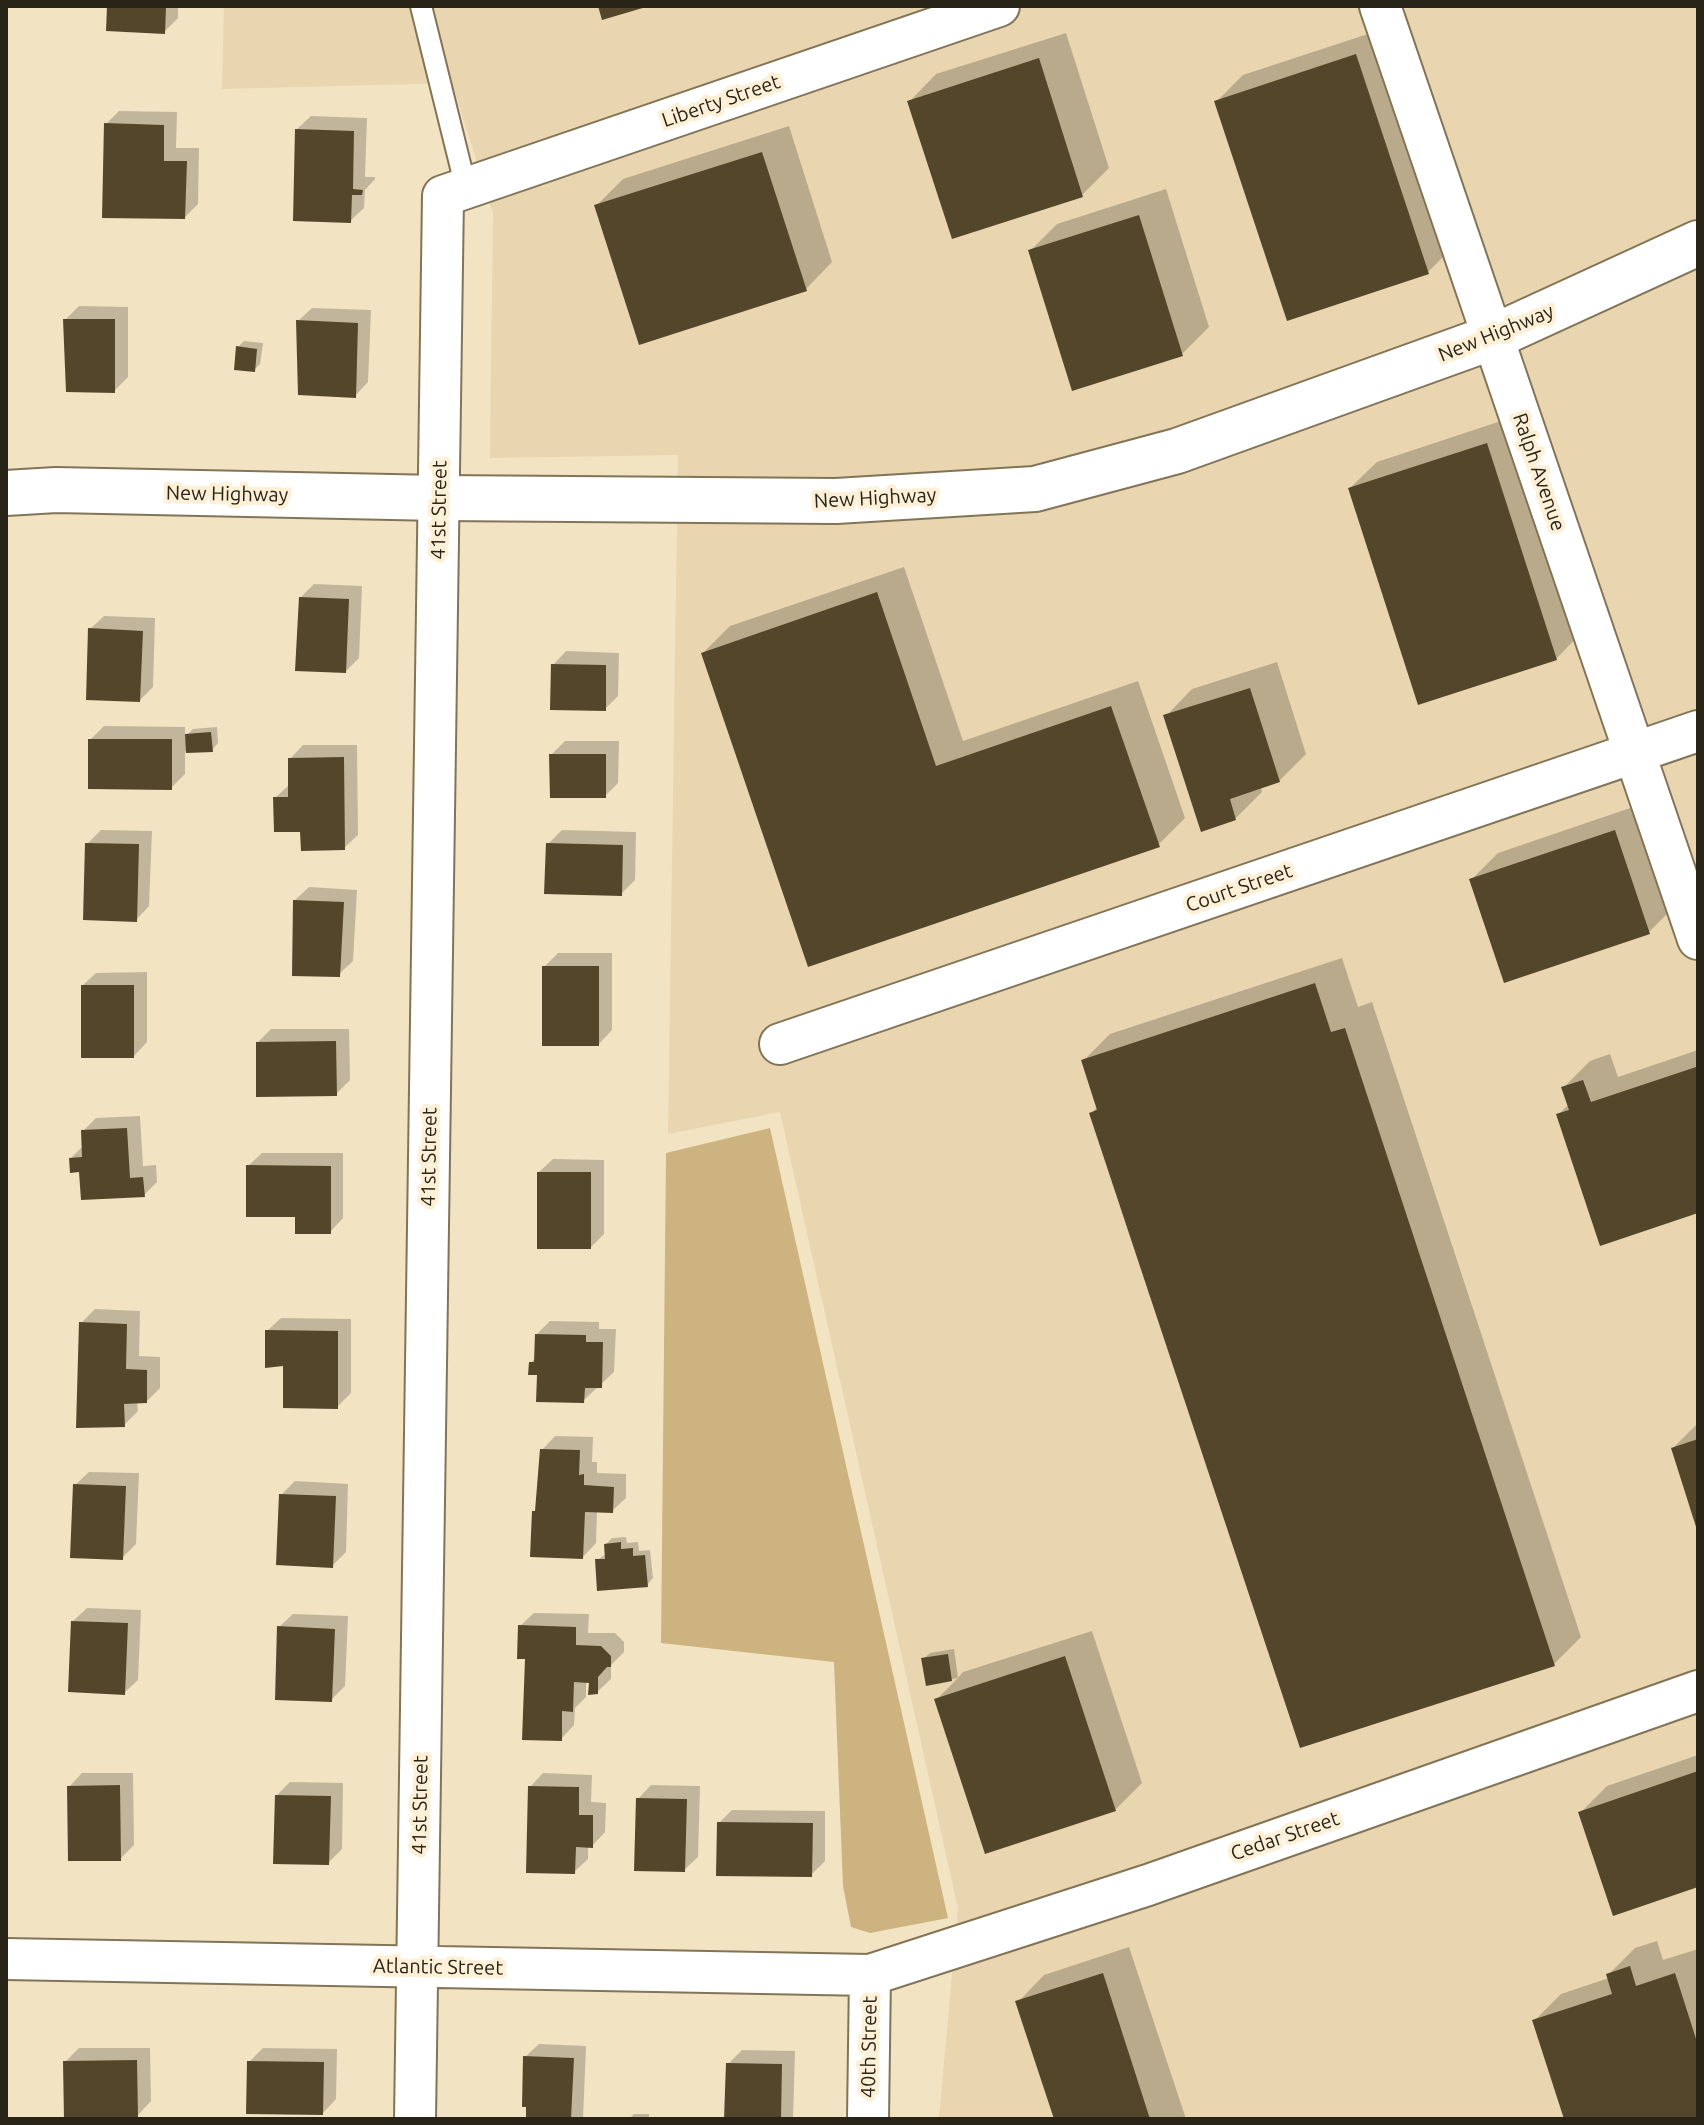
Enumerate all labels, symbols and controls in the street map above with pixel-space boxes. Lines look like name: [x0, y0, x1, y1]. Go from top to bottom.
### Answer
street label: Liberty Street: [659, 70, 783, 132]
street label: New Highway: [1435, 299, 1557, 367]
street label: Ralph Avenue: [1508, 410, 1570, 534]
street label: 41st Street: [426, 460, 452, 560]
street label: New Highway: [166, 481, 288, 507]
street label: New Highway: [813, 483, 937, 513]
street label: Court Street: [1183, 859, 1295, 917]
street label: 41st Street: [416, 1107, 442, 1207]
street label: 41st Street: [407, 1755, 433, 1855]
street label: Cedar Street: [1228, 1806, 1342, 1866]
street label: Atlantic Street: [373, 1954, 503, 1980]
street label: 40th Street: [856, 1996, 882, 2098]

